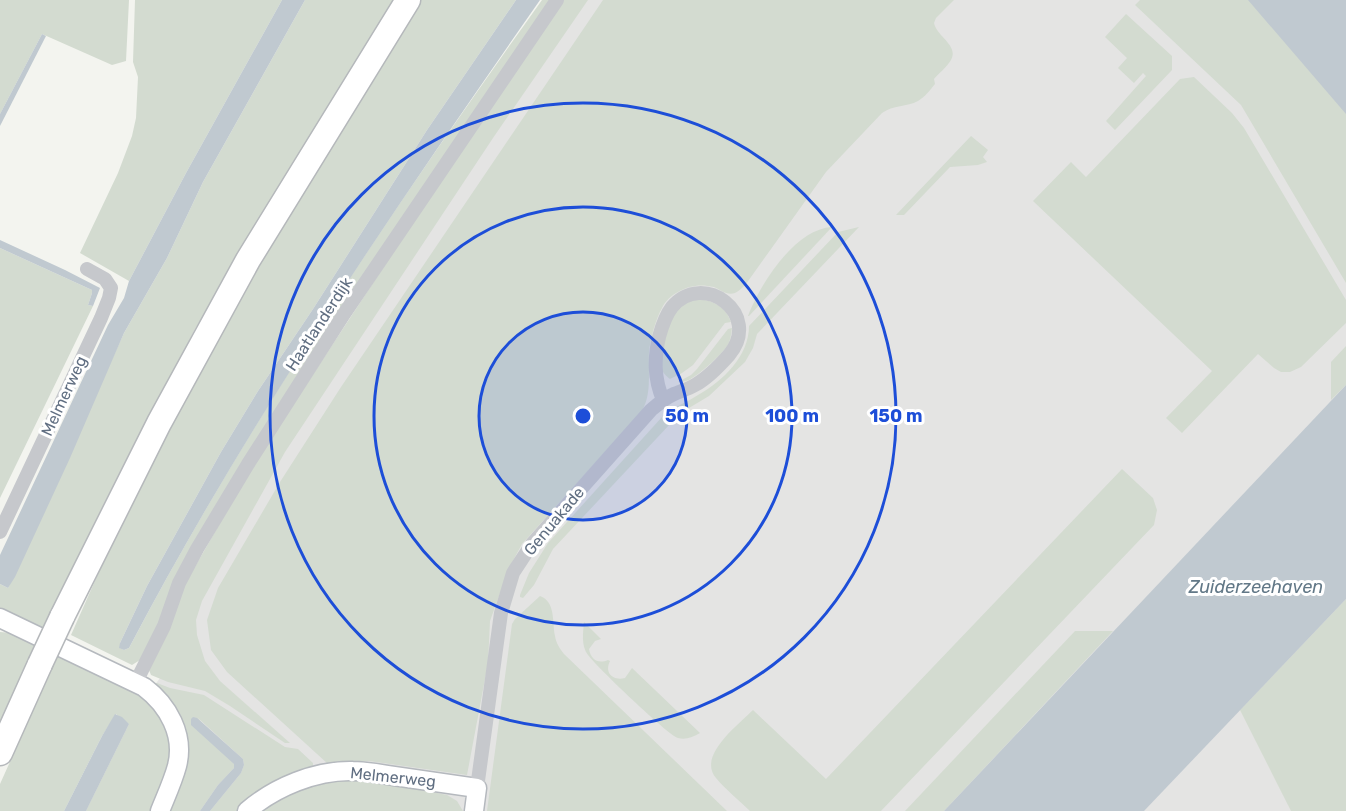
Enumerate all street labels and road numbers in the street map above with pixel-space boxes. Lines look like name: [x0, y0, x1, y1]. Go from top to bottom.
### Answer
street label: Haatlanderdijk: [282, 273, 357, 374]
street label: Melmerweg: [37, 353, 91, 439]
street label: Genuakade: [520, 483, 588, 559]
street label: Melmerweg: [349, 763, 437, 791]

